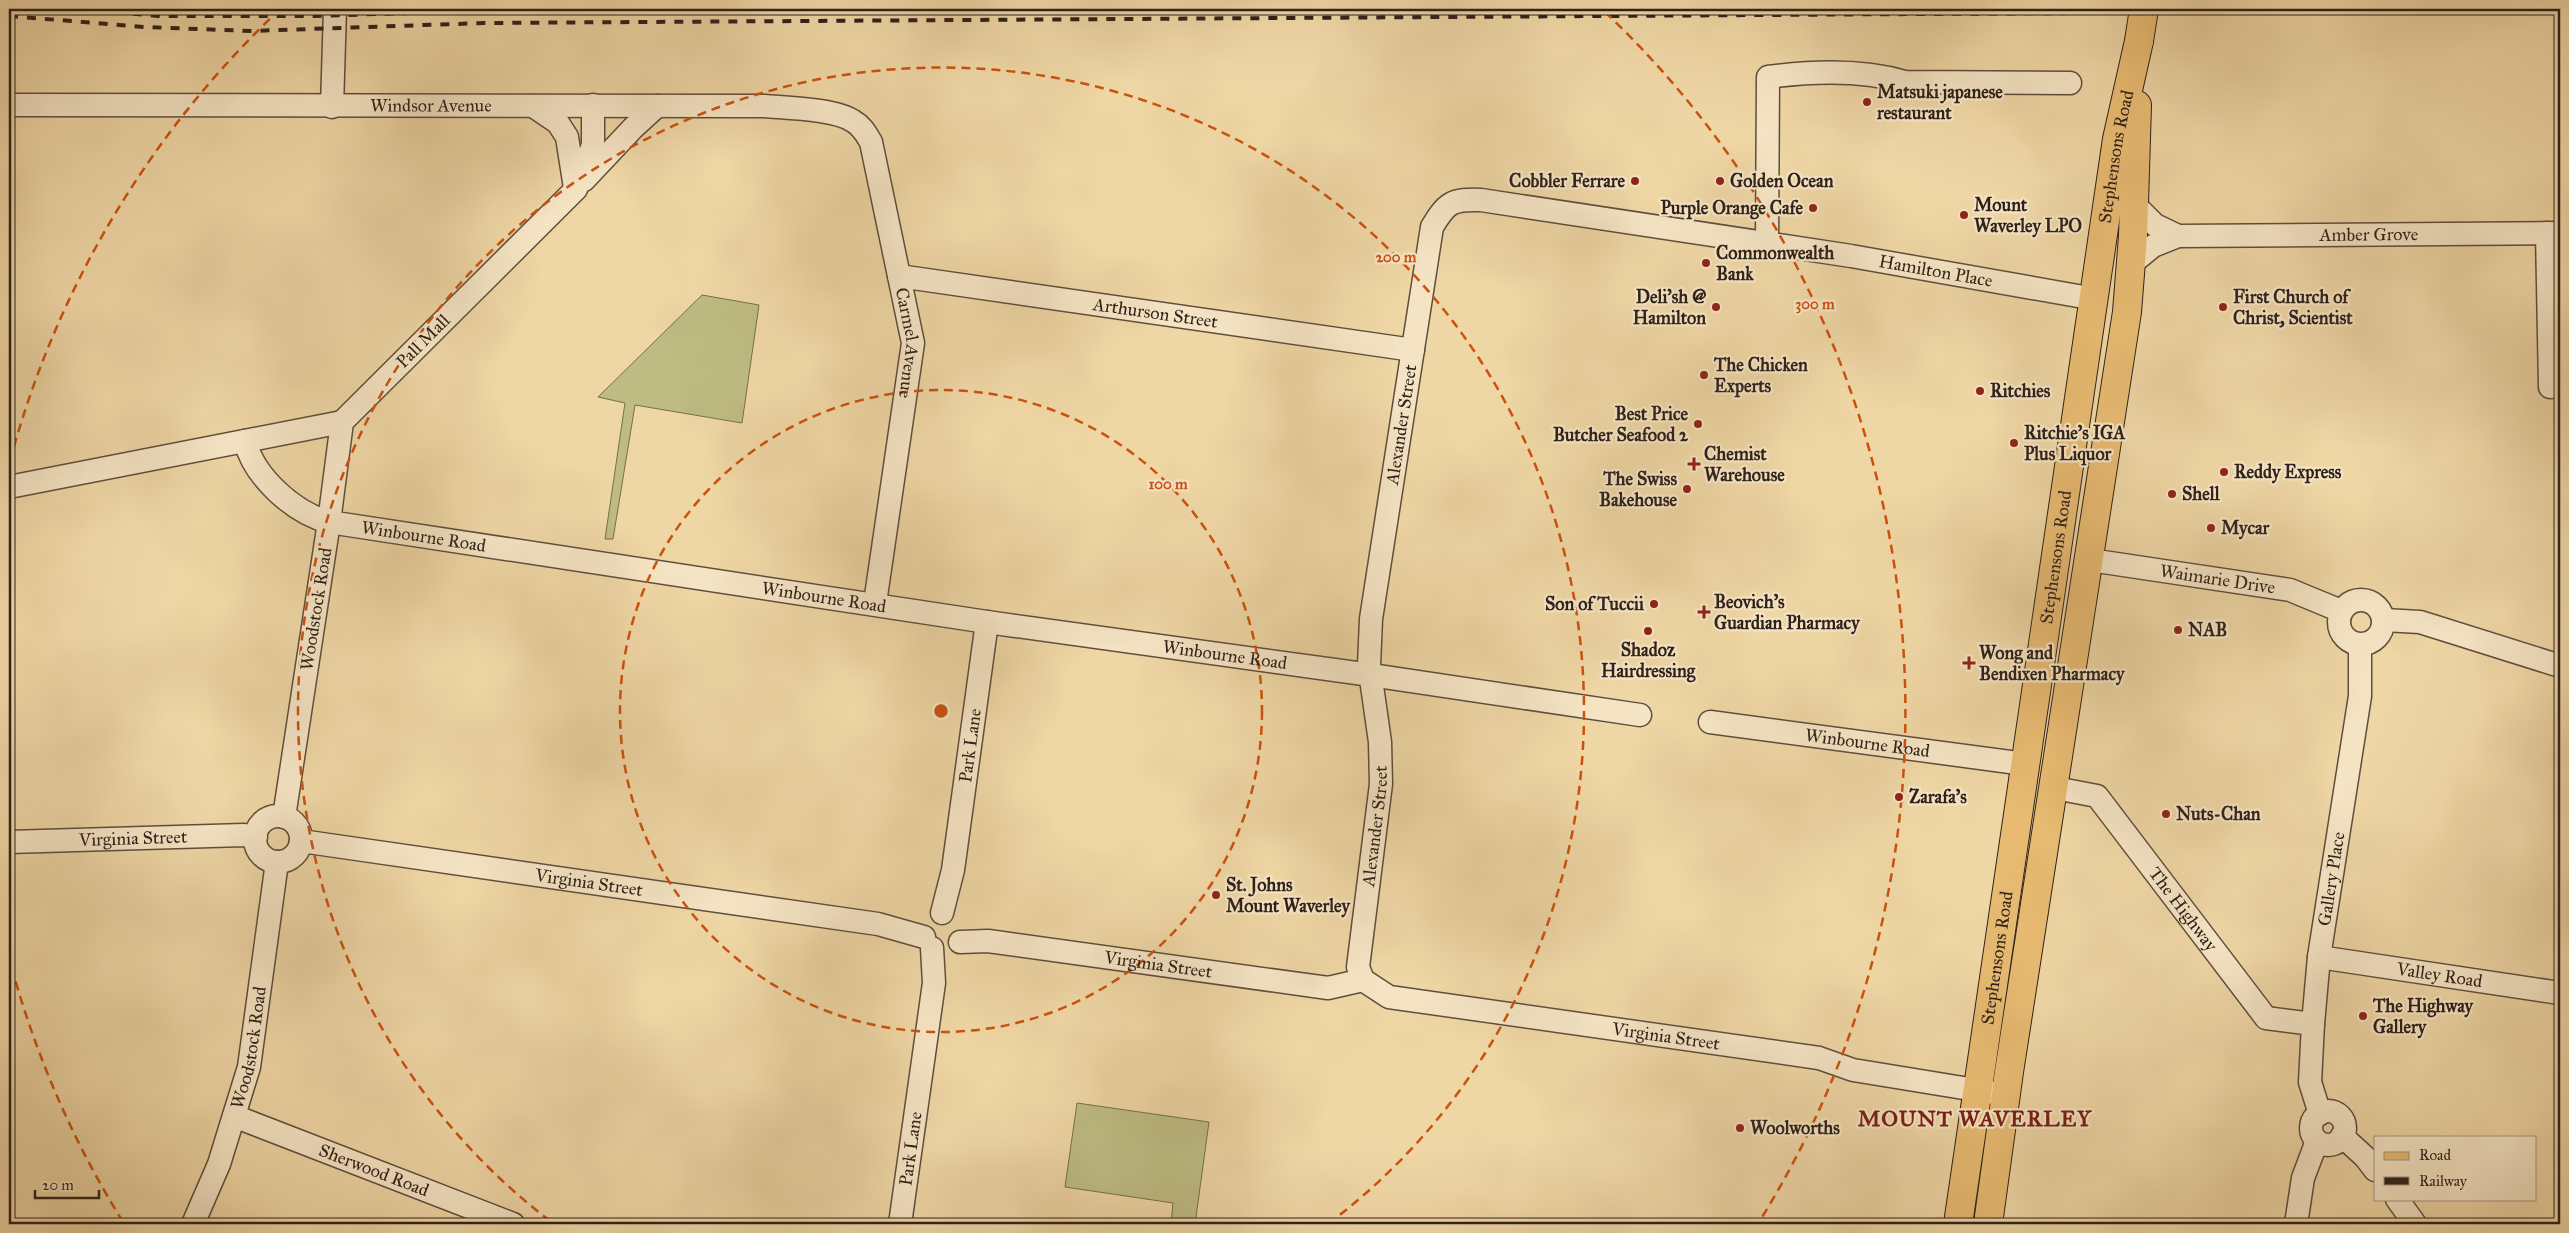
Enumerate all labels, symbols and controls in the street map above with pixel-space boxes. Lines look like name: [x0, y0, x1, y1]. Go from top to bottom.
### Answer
place label: Matsuki japanese restaurant: [1876, 81, 2003, 124]
street label: Stephensons Road: [2094, 88, 2139, 225]
street label: Windsor Avenue: [370, 94, 492, 117]
marker: Matsuki japanese restaurant: [1861, 96, 1873, 108]
place label: Cobbler Ferrare: [1509, 170, 1625, 192]
place label: Golden Ocean: [1730, 170, 1834, 192]
marker: Cobbler Ferrare: [1629, 175, 1641, 187]
marker: Golden Ocean: [1714, 175, 1726, 187]
place label: Mount Waverley LPO: [1974, 194, 2082, 238]
place label: Purple Orange Cafe: [1660, 197, 1804, 220]
marker: Purple Orange Cafe: [1807, 202, 1819, 214]
marker: Mount Waverley LPO: [1958, 209, 1970, 221]
street label: Amber Grove: [2318, 223, 2418, 246]
place label: Commonwealth Bank: [1716, 242, 1835, 285]
text: 200 m: [1376, 248, 1417, 266]
street label: Hamilton Place: [1877, 250, 1994, 292]
marker: Commonwealth Bank: [1700, 257, 1712, 269]
street label: Carmel Avenue: [891, 286, 924, 400]
place label: Deli'sh @ Hamilton: [1633, 286, 1706, 329]
place label: First Church of Christ, Scientist: [2233, 286, 2353, 329]
street label: Arthurson Street: [1091, 293, 1220, 333]
text: 300 m: [1795, 295, 1835, 314]
marker: Deli'sh @ Hamilton: [1710, 301, 1722, 313]
marker: First Church of Christ, Scientist: [2217, 301, 2229, 313]
street label: Pall Mall: [392, 309, 455, 372]
place label: The Chicken Experts: [1713, 354, 1808, 398]
street label: Alexander Street: [1381, 362, 1422, 487]
marker: The Chicken Experts: [1698, 369, 1710, 381]
place label: Ritchies: [1990, 380, 2051, 402]
marker: Ritchies: [1974, 385, 1986, 397]
place label: Best Price Butcher Seafood 2: [1553, 403, 1689, 446]
marker: Best Price Butcher Seafood 2: [1692, 418, 1704, 430]
place label: Ritchie's IGA Plus Liquor: [2024, 422, 2126, 466]
marker: Ritchie's IGA Plus Liquor: [2008, 437, 2020, 449]
place label: Chemist Warehouse: [1704, 443, 1785, 486]
marker: Chemist Warehouse: [1688, 458, 1700, 470]
place label: Reddy Express: [2234, 461, 2342, 484]
marker: Reddy Express: [2218, 466, 2230, 478]
place label: The Swiss Bakehouse: [1599, 468, 1678, 511]
text: 100 m: [1148, 475, 1188, 493]
marker: The Swiss Bakehouse: [1681, 483, 1693, 495]
place label: Shell: [2182, 483, 2221, 505]
marker: Shell: [2166, 488, 2178, 500]
street label: Stephensons Road: [2035, 489, 2076, 625]
street label: Winbourne Road: [360, 516, 487, 557]
place label: Mycar: [2221, 517, 2271, 540]
marker: Mycar: [2205, 522, 2217, 534]
street label: Woodstock Road: [295, 546, 337, 672]
street label: Waimarie Drive: [2158, 560, 2277, 599]
street label: Winbourne Road: [760, 577, 888, 618]
place label: Beovich's Guardian Pharmacy: [1714, 591, 1861, 635]
place label: Son of Tuccii: [1545, 593, 1645, 615]
marker: Son of Tuccii: [1648, 598, 1660, 610]
marker: Beovich's Guardian Pharmacy: [1698, 606, 1710, 618]
place label: NAB: [2188, 619, 2227, 641]
marker: NAB: [2172, 624, 2184, 636]
marker: Shadoz Hairdressing: [1642, 625, 1654, 637]
street label: Winbourne Road: [1161, 635, 1289, 674]
place label: Shadoz Hairdressing: [1601, 639, 1696, 683]
place label: Wong and Bendixen Pharmacy: [1979, 642, 2126, 686]
marker: Wong and Bendixen Pharmacy: [1963, 657, 1975, 669]
centre of rings: [932, 702, 950, 720]
street label: Park Lane: [954, 707, 986, 784]
street label: Winbourne Road: [1804, 724, 1931, 762]
street label: Alexander Street: [1357, 765, 1392, 889]
place label: Zarafa's: [1909, 786, 1967, 808]
marker: Zarafa's: [1893, 791, 1905, 803]
place label: Nuts-Chan: [2176, 803, 2261, 825]
marker: Nuts-Chan: [2160, 808, 2172, 820]
street label: Virginia Street: [77, 826, 188, 851]
street label: Gallery Place: [2313, 830, 2350, 927]
street label: The Highway: [2144, 863, 2223, 956]
street label: Virginia Street: [533, 864, 645, 901]
place label: St. Johns Mount Waverley: [1226, 874, 1351, 918]
marker: St. Johns Mount Waverley: [1210, 889, 1222, 901]
street label: Stephensons Road: [1976, 890, 2018, 1026]
street label: Virginia Street: [1102, 946, 1214, 983]
street label: Valley Road: [2394, 958, 2484, 992]
street label: Woodstock Road: [226, 985, 271, 1111]
place label: The Highway Gallery: [2372, 995, 2475, 1039]
marker: The Highway Gallery: [2357, 1010, 2369, 1022]
street label: Virginia Street: [1610, 1018, 1722, 1055]
district label: MOUNT WAVERLEY: [1858, 1105, 2092, 1132]
street label: Park Lane: [895, 1110, 927, 1187]
place label: Woolworths: [1750, 1117, 1840, 1139]
marker: Woolworths: [1734, 1122, 1746, 1134]
legend: [2374, 1136, 2536, 1200]
street label: Sherwood Road: [316, 1139, 432, 1201]
text: Road: [2419, 1146, 2451, 1164]
scale bar: [35, 1168, 99, 1200]
text: Railway: [2419, 1172, 2468, 1190]
text: 20 m: [42, 1176, 74, 1194]

